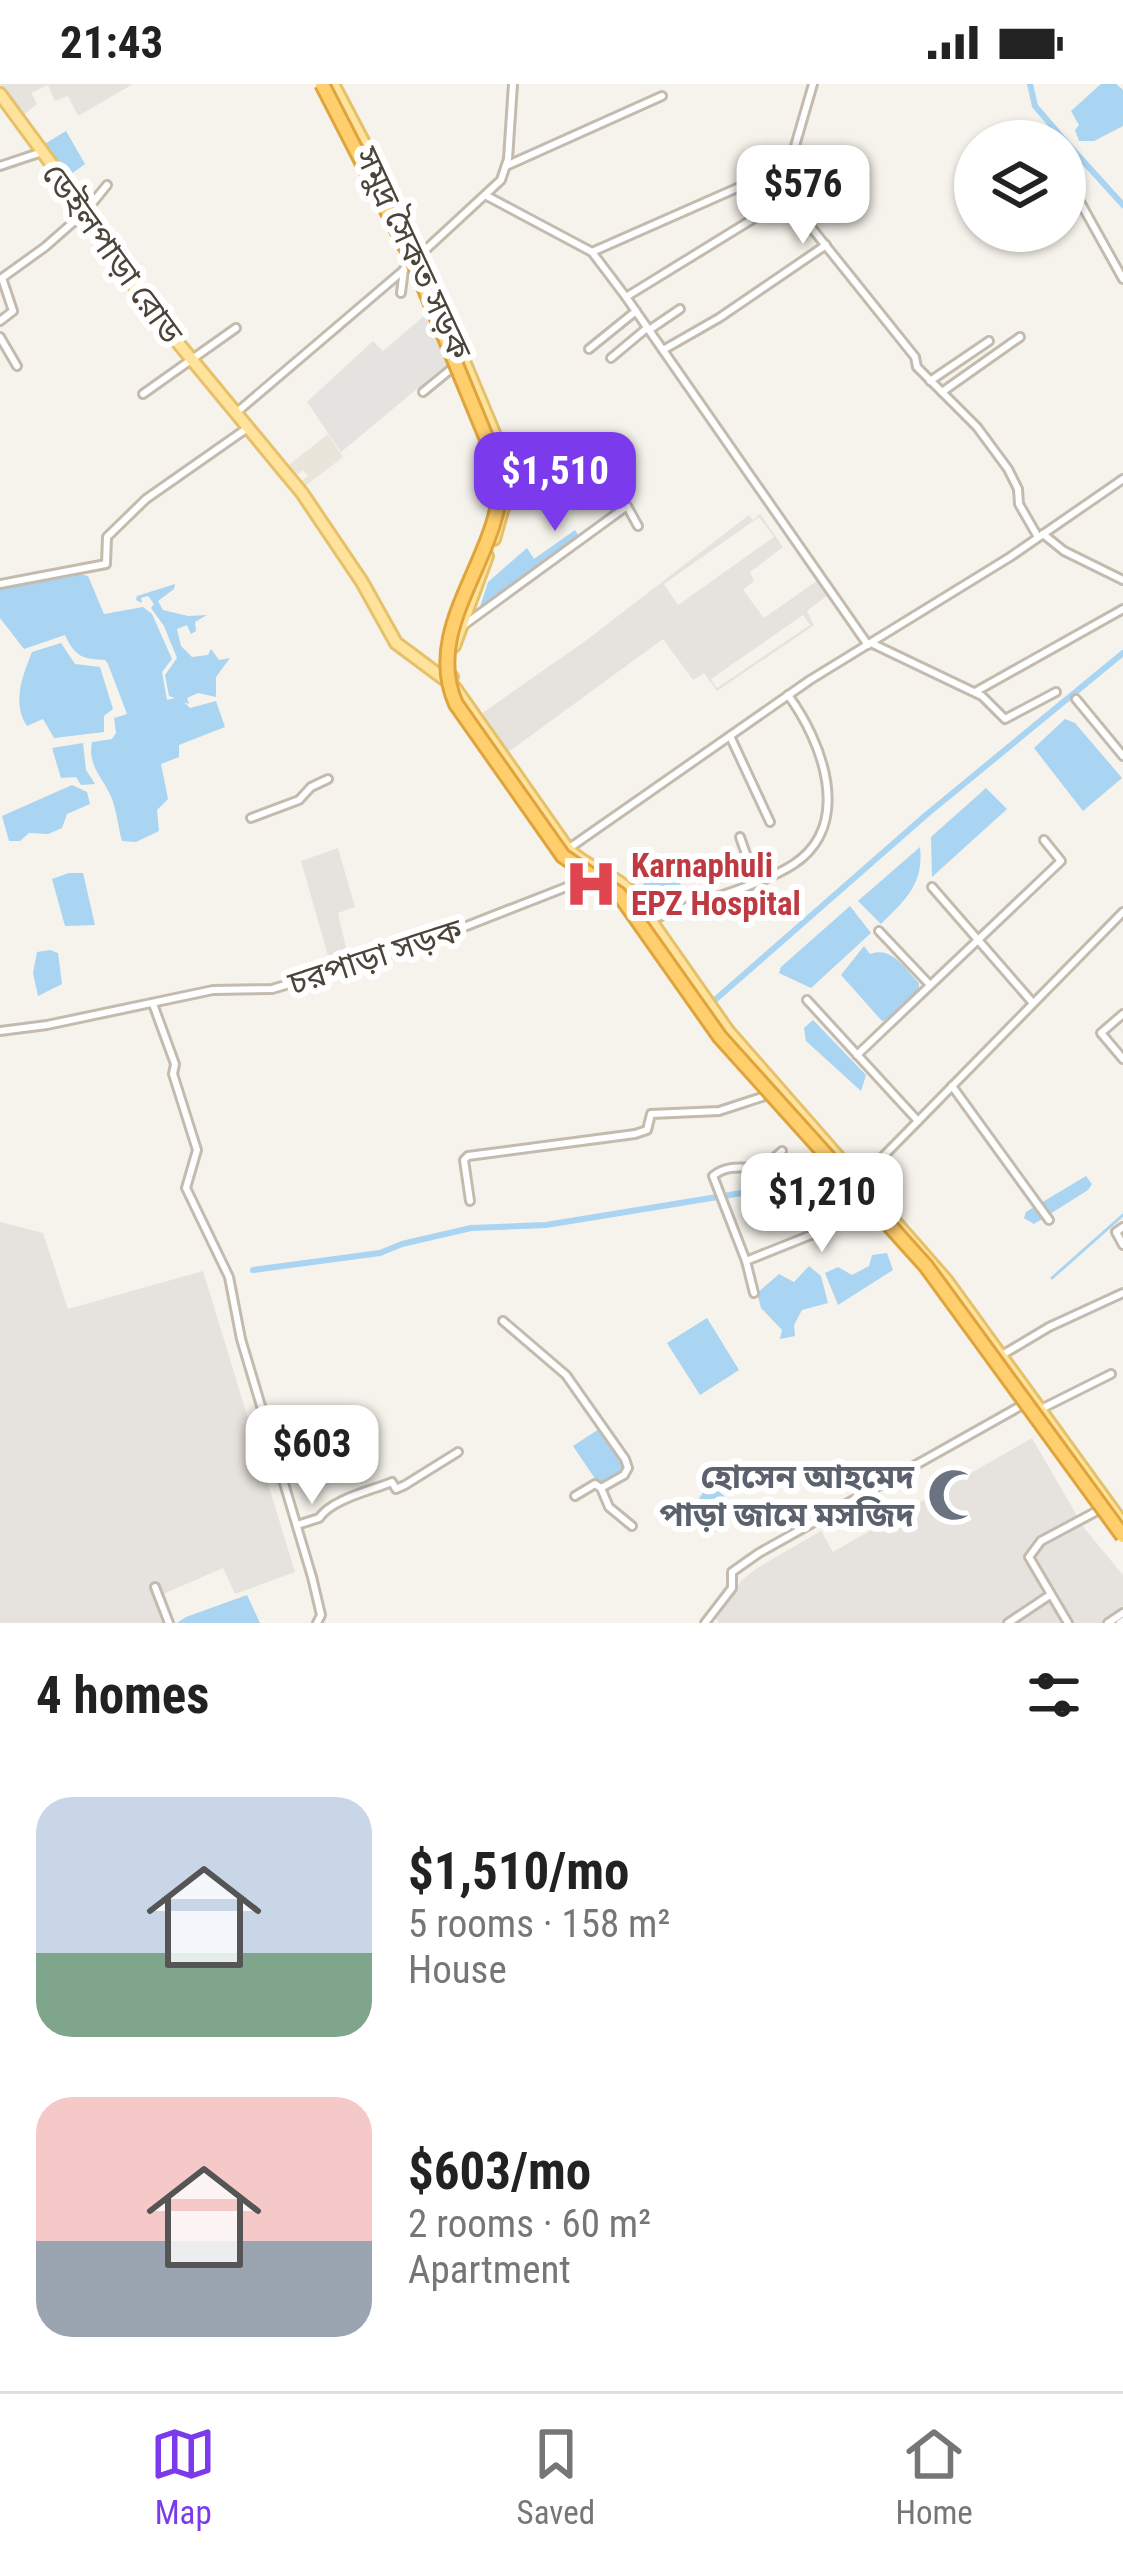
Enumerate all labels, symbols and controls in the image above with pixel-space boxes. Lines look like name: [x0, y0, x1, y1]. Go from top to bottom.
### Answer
text: 21:43: [60, 16, 163, 69]
map controls: [954, 120, 1086, 252]
button: layers: [954, 120, 1086, 252]
street label: সমুদ্র সৈকত সড়ক: [347, 140, 480, 366]
pin: $576: [732, 145, 874, 247]
street label: ডেইলপাড়া রোড: [34, 156, 191, 351]
text: $576: [764, 161, 842, 207]
pin: $1,510: [457, 432, 653, 534]
text: $1,510: [501, 448, 609, 494]
place label: Karnaphuli EPZ Hospital: [631, 846, 801, 923]
hospital icon: Karnaphuli EPZ Hospital: [562, 855, 620, 913]
street label: চরপাড়া সড়ক: [282, 910, 467, 1003]
pin: $1,210: [724, 1153, 920, 1255]
text: $1,210: [768, 1169, 876, 1215]
pin: $603: [241, 1405, 383, 1507]
text: $603: [273, 1421, 351, 1467]
place label: হোসেন আহমেদ পাড়া জামে মসজিদ: [659, 1457, 915, 1534]
mosque icon: হোসেন আহমেদ পাড়া জামে মসজিদ: [925, 1466, 983, 1524]
icon: filters: [1021, 1662, 1087, 1728]
text: 4 homes: [36, 1666, 209, 1725]
text: $1,510/mo: [408, 1842, 629, 1901]
icon: home: [132, 1845, 276, 1989]
text: 5 rooms · 158 m²: [408, 1901, 670, 1947]
text: House: [408, 1947, 507, 1993]
text: $603/mo: [408, 2142, 591, 2201]
icon: home: [132, 2145, 276, 2289]
text: 2 rooms · 60 m²: [408, 2201, 651, 2247]
text: Apartment: [408, 2247, 571, 2293]
tab: Map: [150, 2421, 216, 2532]
tab: Saved: [517, 2421, 595, 2532]
tab: Home: [895, 2421, 973, 2532]

